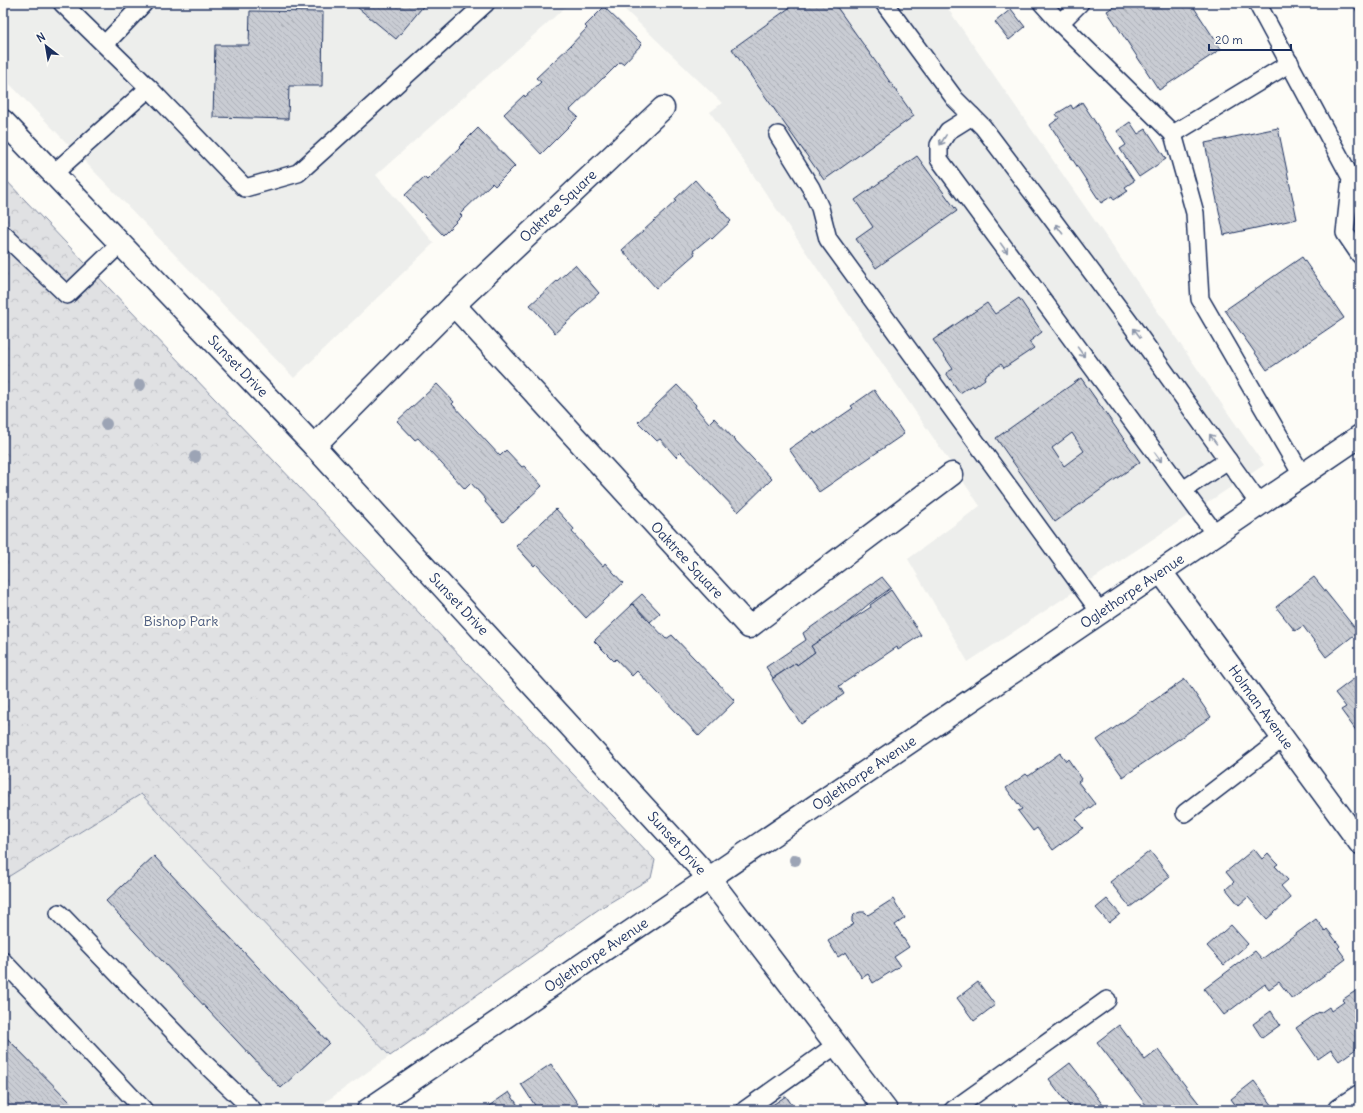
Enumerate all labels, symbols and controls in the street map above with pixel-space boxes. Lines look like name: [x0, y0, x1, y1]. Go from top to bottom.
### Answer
north arrow: [26, 26, 66, 66]
scale bar: [1209, 26, 1291, 52]
text: N: [34, 29, 48, 45]
text: 20 m: [1215, 32, 1243, 47]
one-way arrow: [938, 134, 946, 146]
street label: Oaktree Square: [516, 166, 600, 246]
one-way arrow: [1055, 224, 1064, 235]
one-way arrow: [1000, 242, 1008, 253]
one-way arrow: [1133, 328, 1141, 339]
street label: Sunset Drive: [204, 331, 272, 401]
one-way arrow: [1077, 347, 1085, 358]
one-way arrow: [1209, 434, 1217, 445]
one-way arrow: [1154, 451, 1163, 462]
street label: Oaktree Square: [647, 518, 727, 602]
street label: Oglethorpe Avenue: [1077, 550, 1187, 632]
street label: Sunset Drive: [425, 569, 493, 639]
park label: Bishop Park: [144, 612, 218, 630]
street label: Holman Avenue: [1224, 661, 1298, 753]
street label: Oglethorpe Avenue: [809, 732, 919, 814]
street label: Sunset Drive: [644, 808, 710, 878]
street label: Oglethorpe Avenue: [541, 914, 651, 996]

